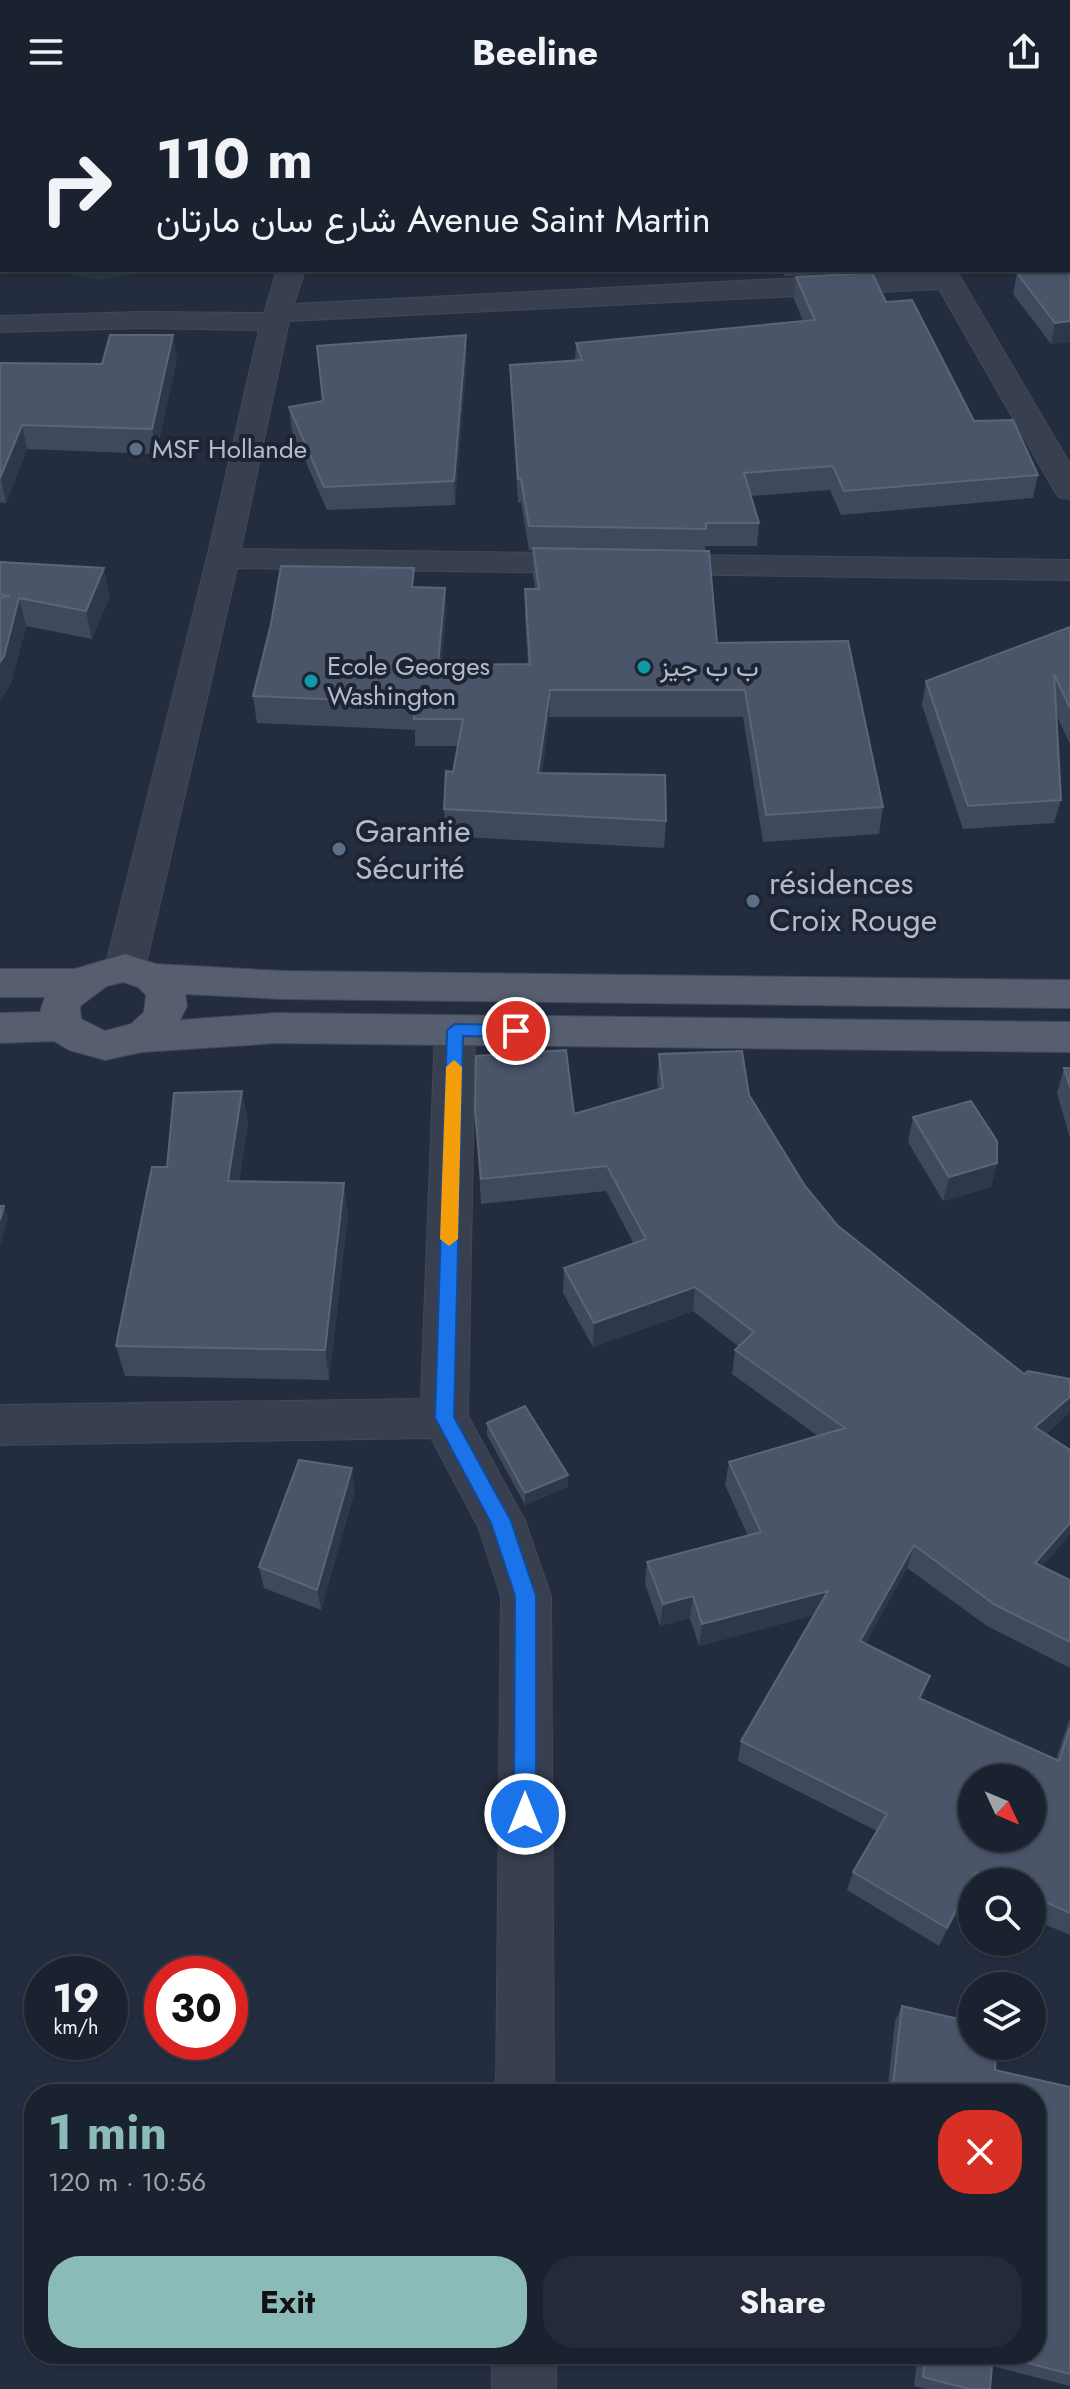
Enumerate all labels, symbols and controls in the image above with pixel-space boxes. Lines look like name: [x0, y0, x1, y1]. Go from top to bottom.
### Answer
text: Beeline: [472, 26, 598, 78]
icon: menu: [24, 30, 68, 74]
icon: share: [1002, 30, 1046, 74]
text: 110 m: [156, 118, 313, 199]
icon: right: [24, 136, 128, 240]
text: شارع سان مارتان Avenue Saint Martin: [156, 193, 711, 245]
place label: MSF Hollande: [152, 430, 307, 468]
marker: MSF Hollande: [127, 440, 145, 458]
place label: Ecole Georges Washington: [327, 647, 490, 715]
place label: ب ب جيز: [659, 648, 759, 686]
marker: ب ب جيز: [635, 658, 653, 676]
marker: Ecole Georges Washington: [302, 672, 320, 690]
place label: Garantie Sécurité: [355, 808, 471, 891]
marker: Garantie Sécurité: [330, 840, 348, 858]
place label: résidences Croix Rouge: [769, 860, 937, 943]
marker: résidences Croix Rouge: [744, 892, 762, 910]
pin: [482, 997, 550, 1065]
icon: arrive: [494, 1009, 538, 1053]
north arrow: [958, 1764, 1046, 1852]
map controls: [958, 1764, 1046, 2060]
position arrow: [483, 1772, 567, 1856]
button: search: [958, 1868, 1046, 1956]
speed limit sign: 30: [144, 1956, 248, 2060]
text: 19: [52, 1969, 100, 2027]
button: layers: [958, 1972, 1046, 2060]
text: km/h: [53, 2013, 99, 2042]
text: 1 min: [48, 2098, 167, 2167]
button: close: [938, 2110, 1022, 2194]
text: 120 m · 10:56: [48, 2163, 206, 2201]
button: Exit: [48, 2256, 527, 2348]
button: Share: [543, 2256, 1022, 2348]

